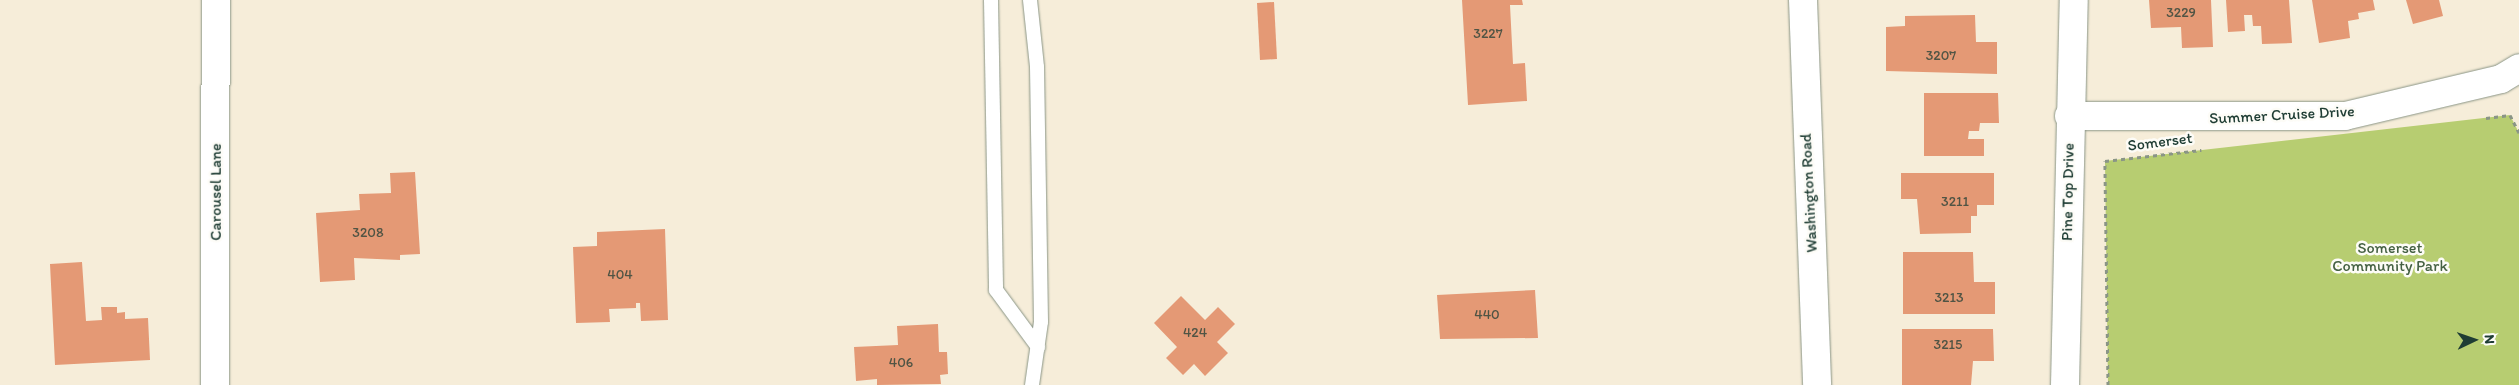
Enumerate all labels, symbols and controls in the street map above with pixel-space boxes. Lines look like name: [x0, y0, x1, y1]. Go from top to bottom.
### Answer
house number: 3229: [2166, 5, 2196, 21]
house number: 3227: [1473, 26, 1503, 42]
house number: 3207: [1926, 48, 1956, 64]
street label: Summer Cruise Drive: [2209, 102, 2355, 128]
street label: Somerset: [2126, 128, 2194, 156]
street label: Washington Road: [1796, 133, 1822, 253]
street label: Carousel Lane: [206, 143, 226, 241]
street label: Pine Top Drive: [2058, 143, 2078, 241]
house number: 3211: [1941, 194, 1969, 210]
house number: 3208: [352, 225, 384, 241]
park label: Somerset Community Park: [2332, 238, 2448, 276]
house number: 404: [607, 267, 633, 283]
house number: 3213: [1934, 290, 1964, 306]
house number: 440: [1474, 307, 1500, 323]
north arrow: [2449, 315, 2499, 365]
house number: 424: [1183, 325, 1207, 341]
text: N: [2481, 334, 2498, 344]
house number: 3215: [1934, 337, 1962, 353]
house number: 406: [889, 355, 913, 371]

